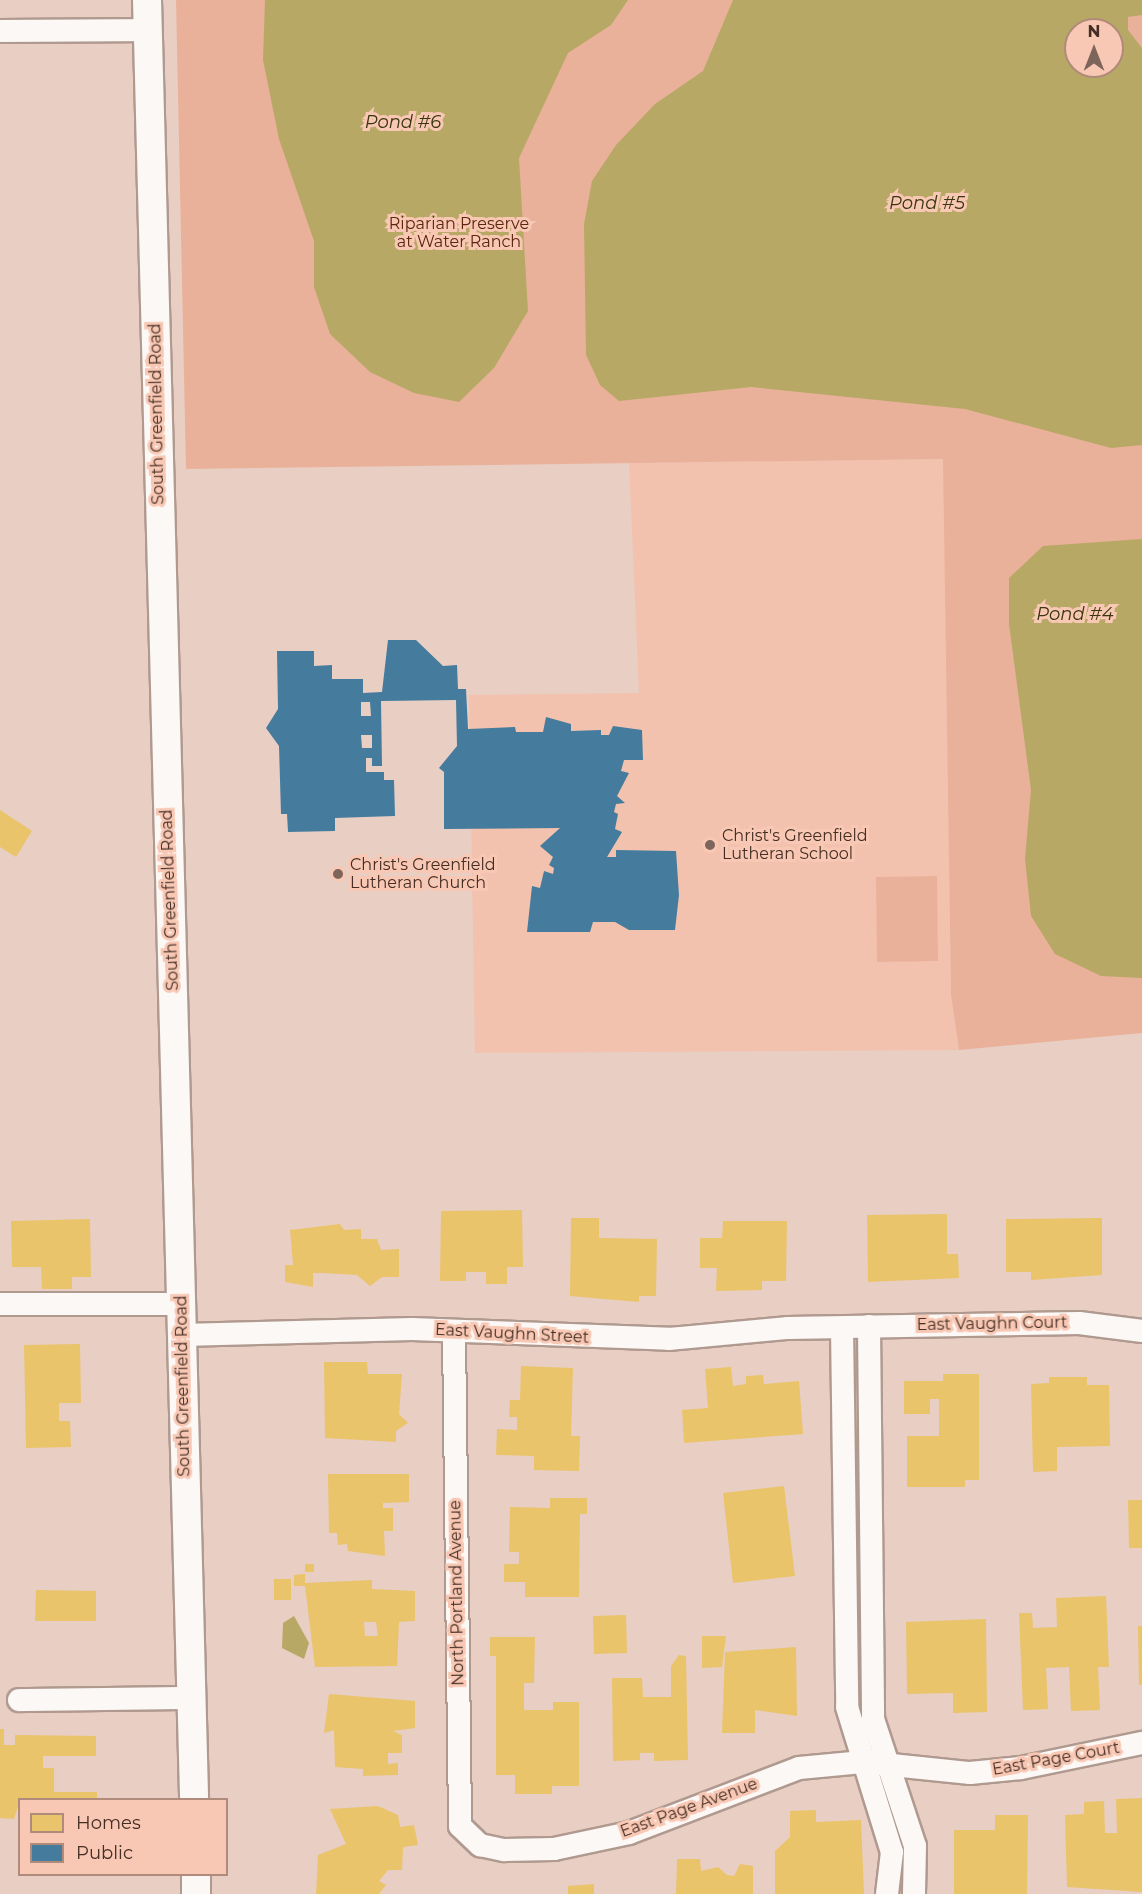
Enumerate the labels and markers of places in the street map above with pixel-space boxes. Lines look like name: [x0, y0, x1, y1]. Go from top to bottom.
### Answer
place label: Christ's Greenfield Lutheran School: [722, 826, 868, 864]
marker: Christ's Greenfield Lutheran School: [703, 838, 717, 852]
place label: Christ's Greenfield Lutheran Church: [350, 855, 496, 893]
marker: Christ's Greenfield Lutheran Church: [331, 867, 345, 881]

